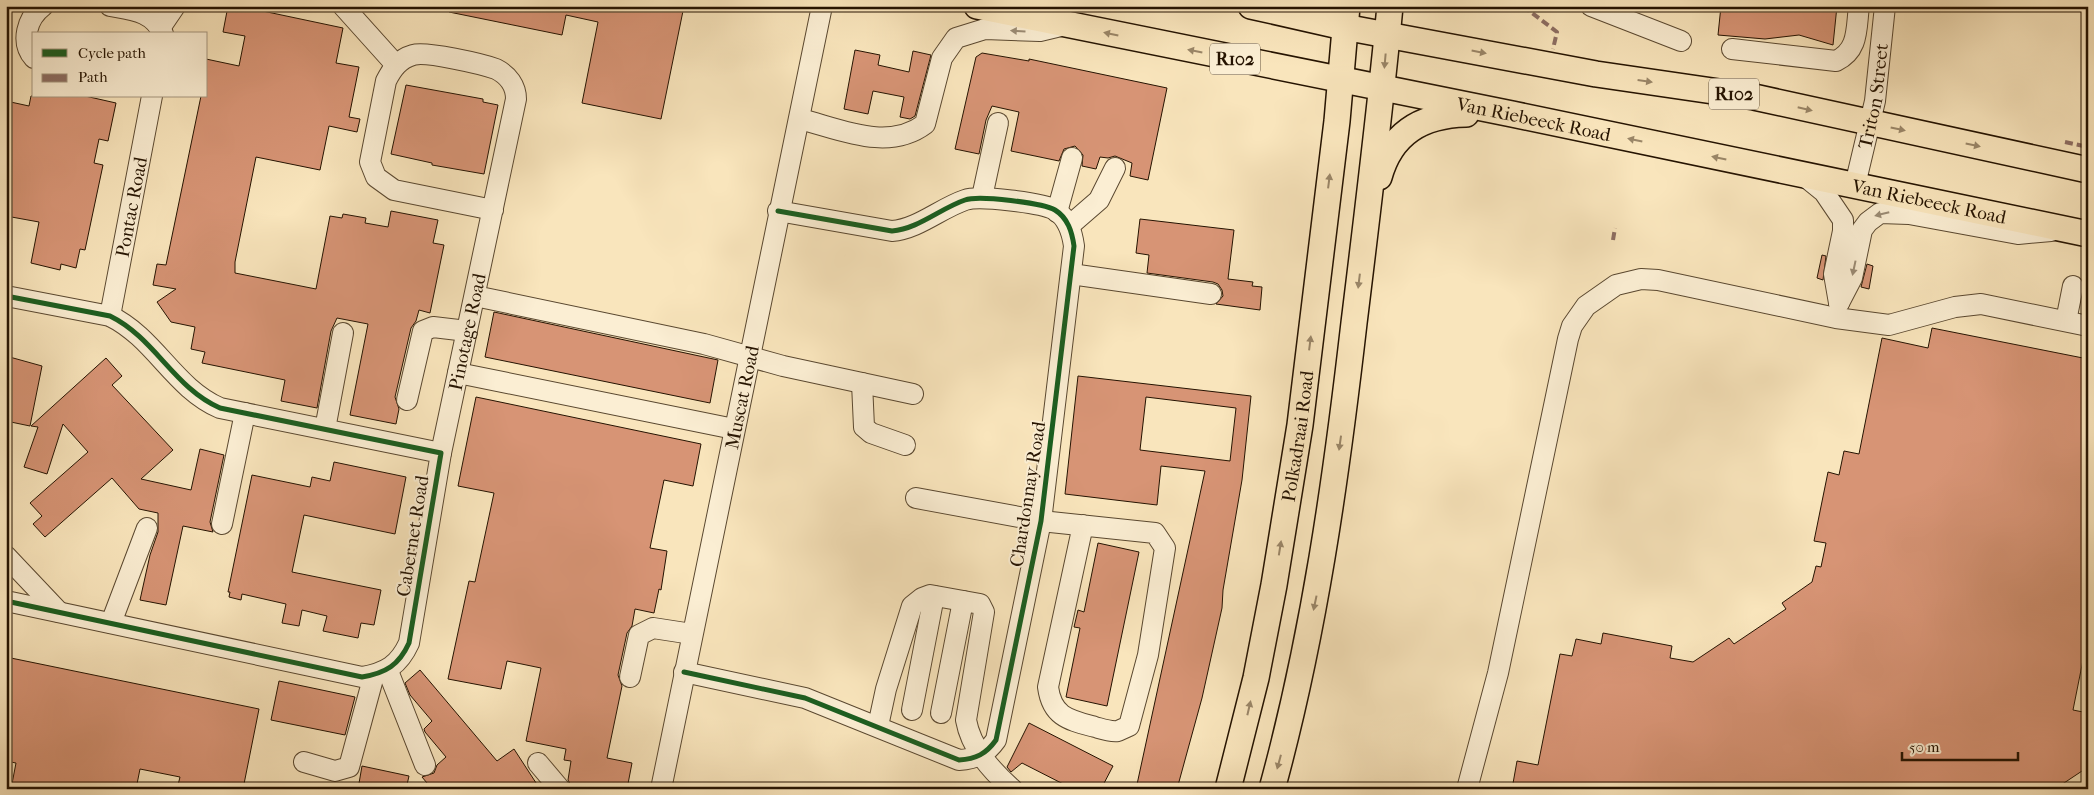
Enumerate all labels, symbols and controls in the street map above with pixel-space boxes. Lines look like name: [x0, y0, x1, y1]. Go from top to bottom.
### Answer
one-way arrow: [1009, 26, 1025, 34]
one-way arrow: [1103, 30, 1118, 38]
legend: [32, 32, 208, 98]
street label: Triton Street: [1854, 42, 1893, 151]
text: Cycle path: [78, 44, 146, 62]
road number: R102: [1210, 44, 1260, 74]
one-way arrow: [1187, 47, 1203, 55]
one-way arrow: [1471, 48, 1487, 56]
one-way arrow: [1380, 54, 1388, 70]
text: Path: [78, 68, 108, 86]
one-way arrow: [1637, 77, 1653, 85]
road number: R102: [1709, 78, 1759, 110]
street label: Van Riebeeck Road: [1453, 93, 1613, 146]
one-way arrow: [1797, 105, 1812, 113]
one-way arrow: [1890, 125, 1905, 133]
one-way arrow: [1627, 136, 1643, 144]
one-way arrow: [1966, 141, 1981, 149]
street label: Pontac Road: [111, 154, 152, 259]
one-way arrow: [1711, 154, 1727, 162]
one-way arrow: [1325, 173, 1333, 189]
street label: Van Riebeeck Road: [1849, 175, 2009, 229]
one-way arrow: [1875, 210, 1890, 218]
one-way arrow: [1850, 260, 1858, 275]
street label: Pinotage Road: [445, 271, 491, 392]
one-way arrow: [1355, 274, 1363, 290]
one-way arrow: [1306, 334, 1314, 350]
street label: Muscat Road: [721, 343, 764, 451]
street label: Polkadraai Road: [1278, 369, 1319, 503]
street label: Chardonnay Road: [1006, 419, 1050, 568]
one-way arrow: [1336, 435, 1344, 451]
street label: Cabernet Road: [393, 473, 434, 598]
one-way arrow: [1277, 540, 1285, 556]
one-way arrow: [1311, 596, 1319, 611]
one-way arrow: [1245, 700, 1253, 715]
scale bar: [1902, 730, 2018, 762]
text: 50 m: [1909, 738, 1940, 756]
one-way arrow: [1275, 754, 1283, 769]

